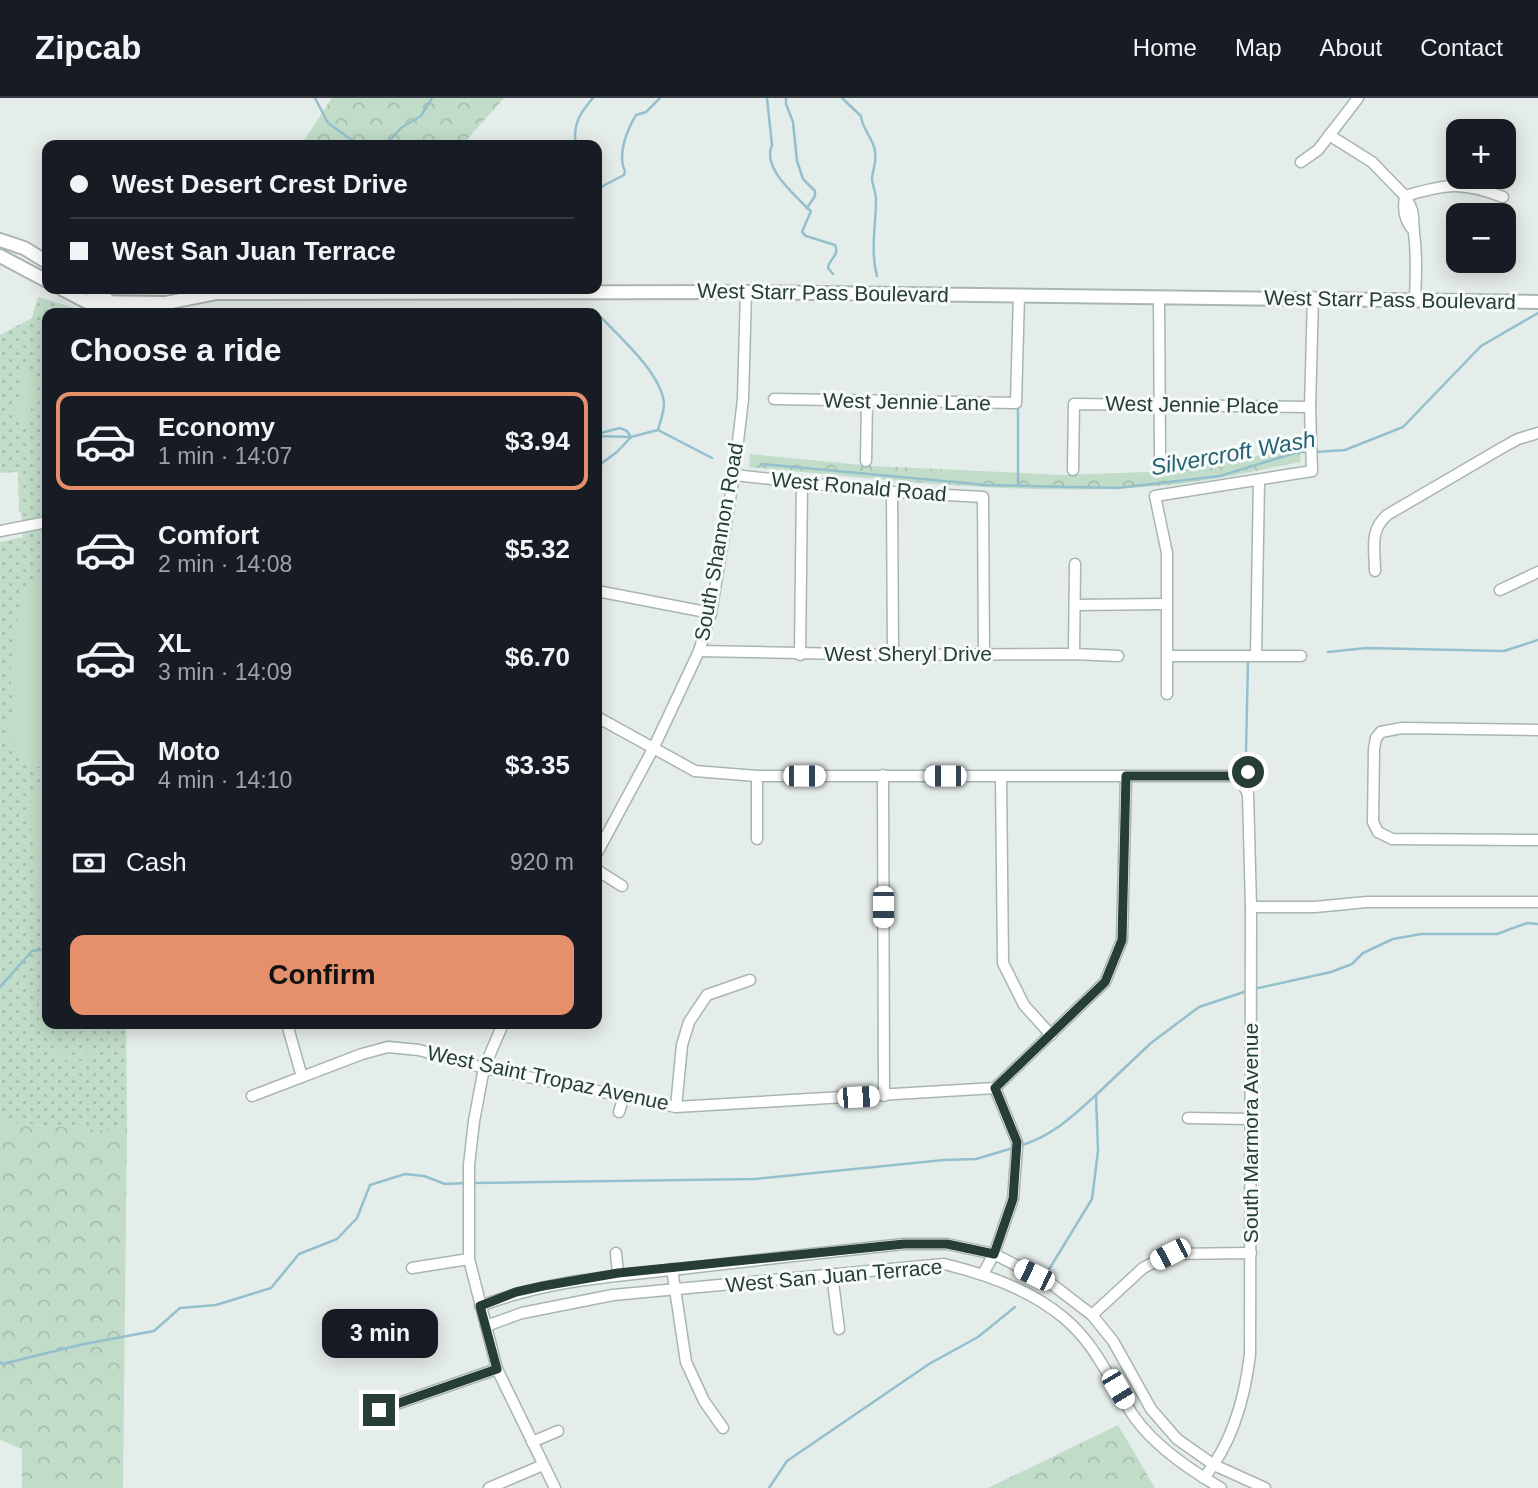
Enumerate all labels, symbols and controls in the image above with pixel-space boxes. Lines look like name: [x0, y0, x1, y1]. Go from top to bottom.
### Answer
text: Zipcab: [35, 29, 141, 66]
text: Home: [1133, 34, 1197, 61]
text: Map: [1235, 34, 1282, 61]
text: About: [1320, 34, 1382, 61]
text: Contact: [1420, 34, 1503, 61]
map controls: [1446, 119, 1516, 273]
button: +: [1446, 119, 1516, 189]
text: West Desert Crest Drive: [112, 169, 408, 199]
button: −: [1446, 203, 1516, 273]
text: West San Juan Terrace: [112, 236, 396, 266]
street label: West Starr Pass Boulevard: [697, 279, 949, 306]
street label: West Starr Pass Boulevard: [1264, 286, 1516, 313]
text: Choose a ride: [70, 332, 282, 368]
street label: West Jennie Lane: [823, 389, 991, 414]
street label: West Jennie Place: [1105, 391, 1279, 418]
icon: car: [74, 410, 137, 473]
text: Economy: [158, 412, 275, 442]
text: $3.94: [505, 426, 570, 456]
water label: Silvercroft Wash: [1149, 426, 1317, 480]
street label: South Shannon Road: [690, 441, 747, 643]
text: 1 min · 14:07: [158, 443, 292, 469]
street label: West Ronald Road: [770, 467, 948, 506]
icon: car: [74, 518, 137, 581]
text: Comfort: [158, 520, 259, 550]
text: $5.32: [505, 534, 570, 564]
text: 2 min · 14:08: [158, 551, 292, 577]
icon: car: [74, 626, 137, 689]
text: XL: [158, 628, 191, 658]
text: $6.70: [505, 642, 570, 672]
street label: West Sheryl Drive: [824, 642, 992, 665]
text: 3 min · 14:09: [158, 659, 292, 685]
icon: car: [74, 734, 137, 797]
text: Moto: [158, 736, 220, 766]
text: $3.35: [505, 750, 570, 780]
route start: [1232, 756, 1264, 788]
car: [784, 766, 826, 787]
car: [925, 766, 967, 787]
text: 4 min · 14:10: [158, 767, 292, 793]
icon: cash: [70, 844, 108, 882]
text: Cash: [126, 847, 187, 877]
text: 920 m: [510, 849, 574, 875]
car: [873, 886, 894, 928]
button: Confirm: [70, 935, 574, 1015]
street label: South Marmora Avenue: [1239, 1023, 1262, 1243]
street label: West Saint Tropaz Avenue: [425, 1041, 671, 1114]
car: [837, 1085, 880, 1109]
car: [1147, 1235, 1194, 1273]
street label: West San Juan Terrace: [725, 1255, 943, 1296]
car: [1011, 1256, 1058, 1294]
callout: 3 min: [321, 1308, 437, 1358]
text: 3 min: [350, 1320, 410, 1346]
car: [1099, 1366, 1138, 1412]
route end: [363, 1394, 395, 1426]

